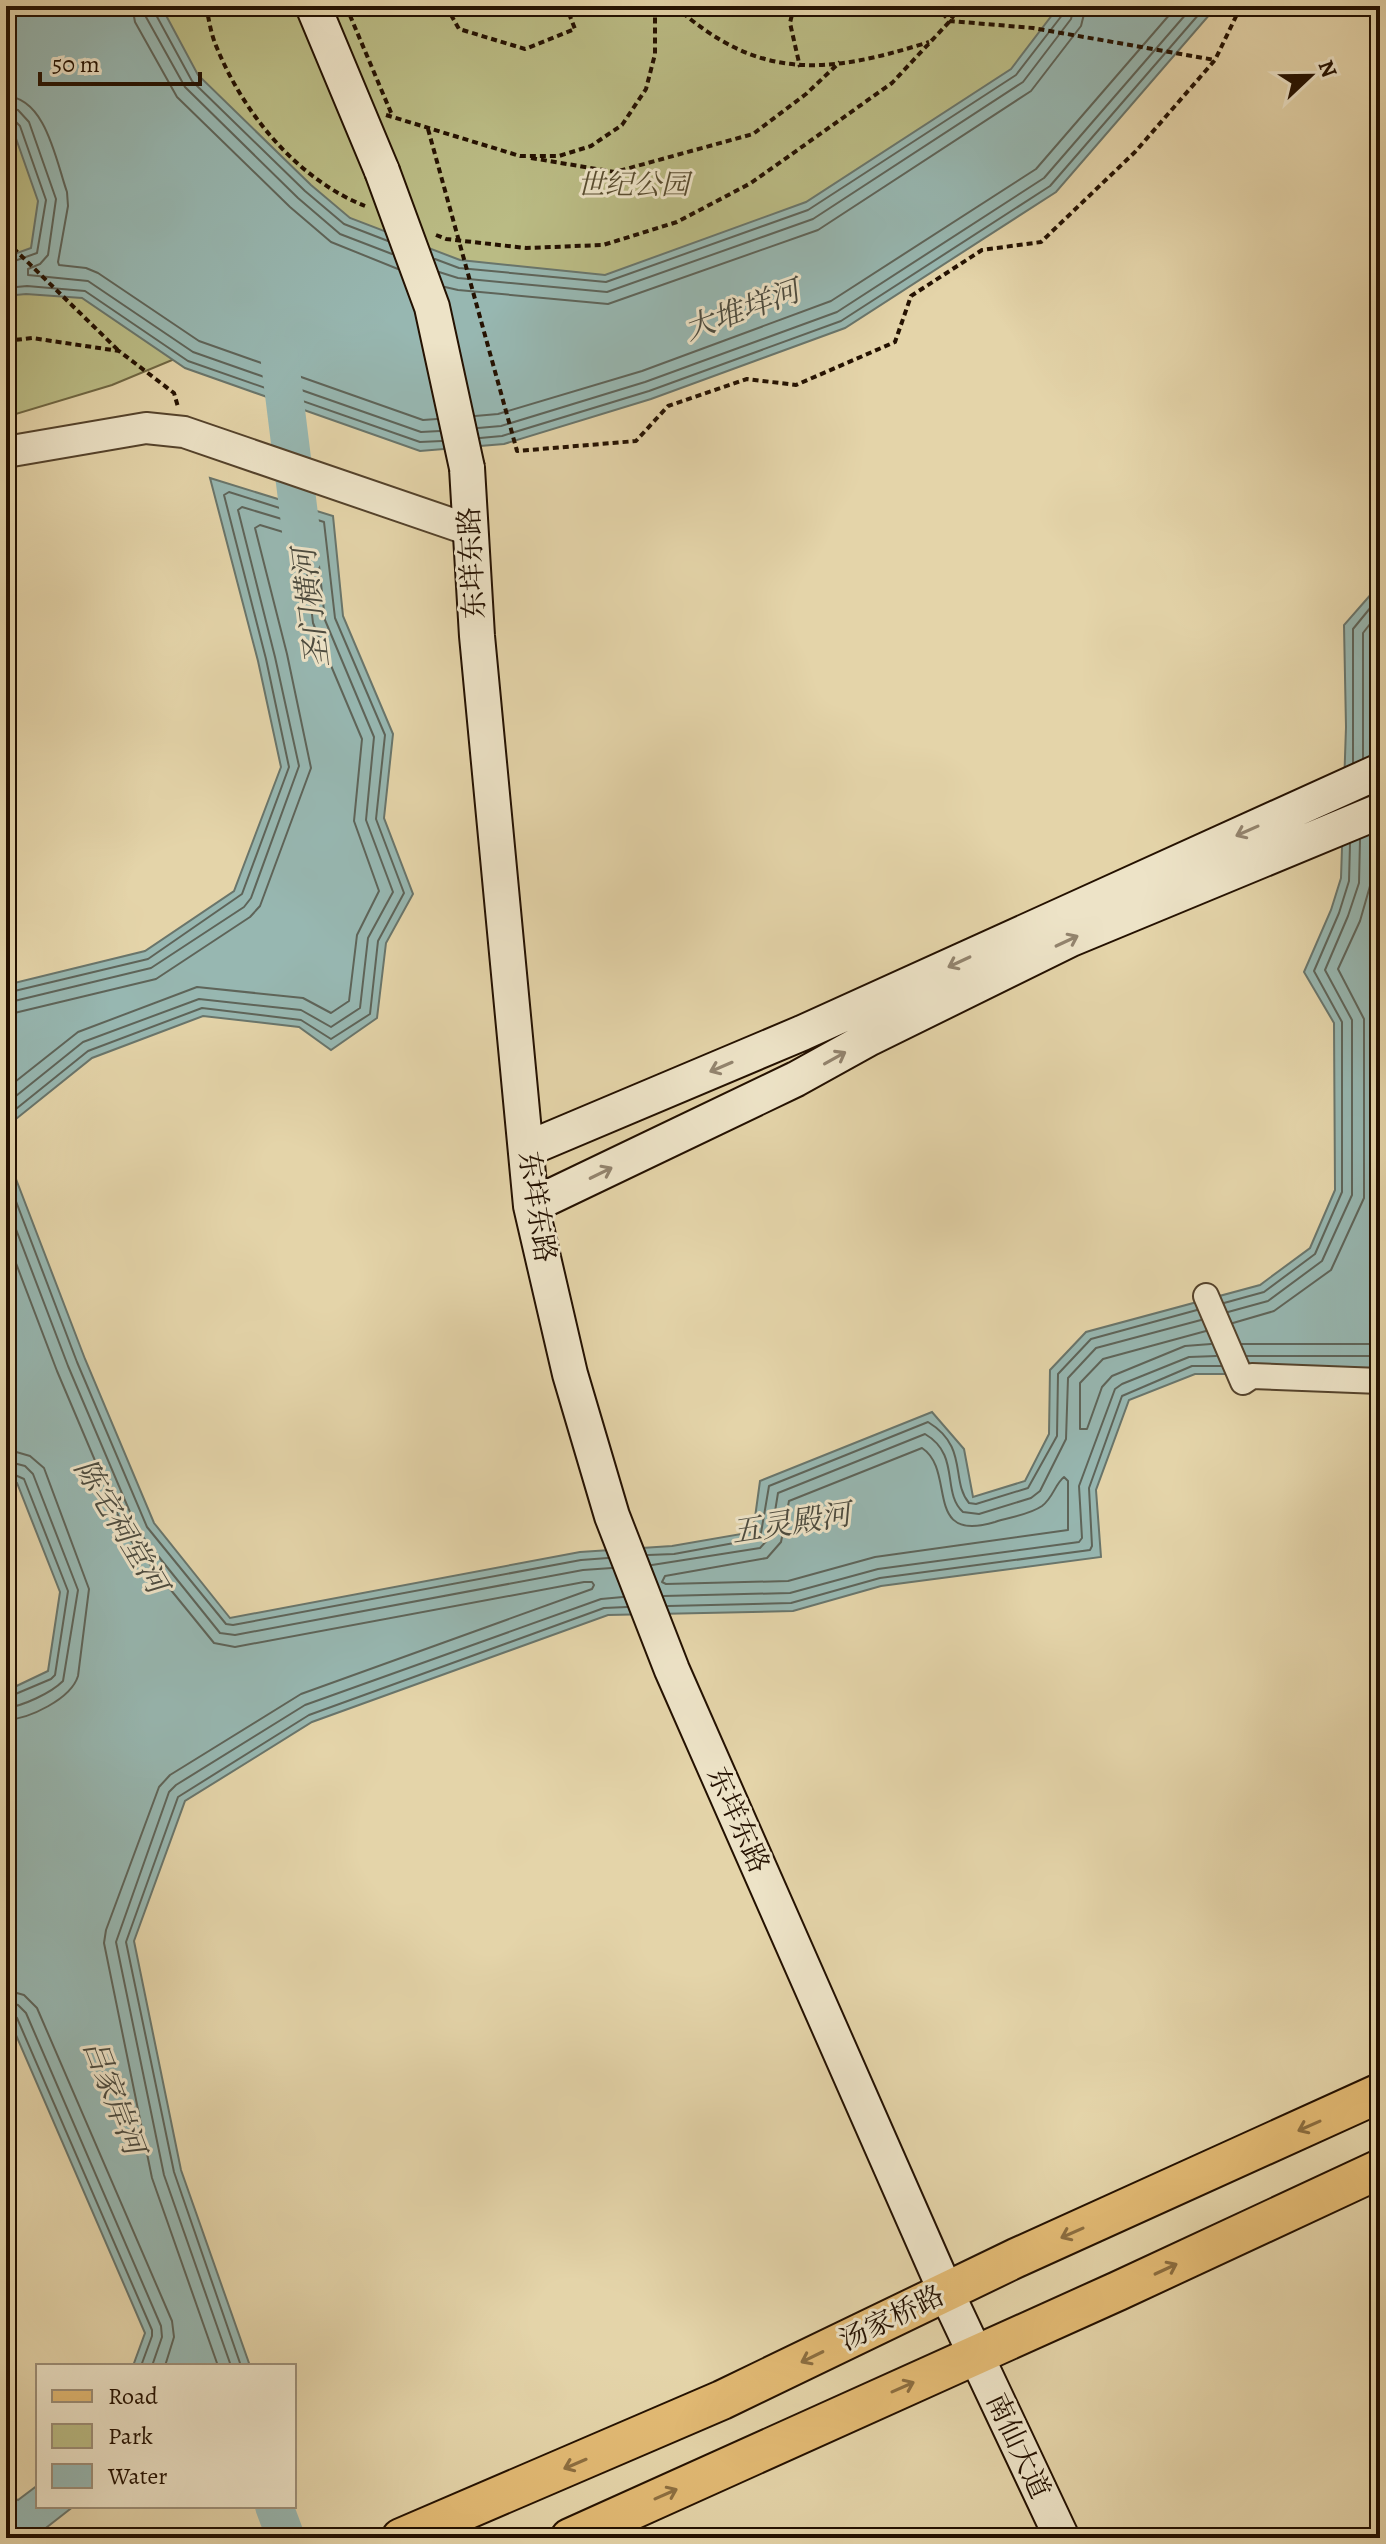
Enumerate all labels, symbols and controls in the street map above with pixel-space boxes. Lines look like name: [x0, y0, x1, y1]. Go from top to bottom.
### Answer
scale bar: [40, 36, 200, 86]
north arrow: [1270, 36, 1350, 116]
text: 50 m: [52, 48, 100, 80]
text: N: [1311, 56, 1345, 82]
park label: 世纪公园: [577, 166, 693, 204]
water label: 大堆垟河: [679, 269, 810, 349]
street label: 东垟东路: [450, 506, 494, 620]
water label: 圣门横河: [283, 541, 338, 670]
one-way arrow: [1235, 824, 1259, 839]
one-way arrow: [1055, 933, 1079, 948]
one-way arrow: [947, 955, 971, 970]
one-way arrow: [822, 1050, 846, 1065]
one-way arrow: [710, 1061, 734, 1076]
street label: 东垟东路: [509, 1149, 565, 1265]
one-way arrow: [589, 1164, 613, 1180]
water label: 陈宅祠堂河: [65, 1451, 179, 1605]
water label: 五灵殿河: [729, 1493, 858, 1552]
street label: 东垟东路: [698, 1761, 778, 1879]
water label: 吕家岸河: [74, 2034, 156, 2165]
one-way arrow: [1297, 2120, 1322, 2135]
one-way arrow: [1060, 2226, 1085, 2241]
one-way arrow: [1153, 2261, 1177, 2276]
street label: 汤家桥路: [833, 2276, 951, 2360]
one-way arrow: [801, 2350, 825, 2365]
legend: [36, 2364, 296, 2508]
one-way arrow: [890, 2378, 915, 2393]
text: Road: [108, 2380, 158, 2412]
street label: 南仙大道: [977, 2387, 1059, 2505]
text: Park: [108, 2420, 153, 2452]
one-way arrow: [563, 2457, 588, 2472]
text: Water: [107, 2460, 168, 2492]
one-way arrow: [654, 2486, 678, 2501]

